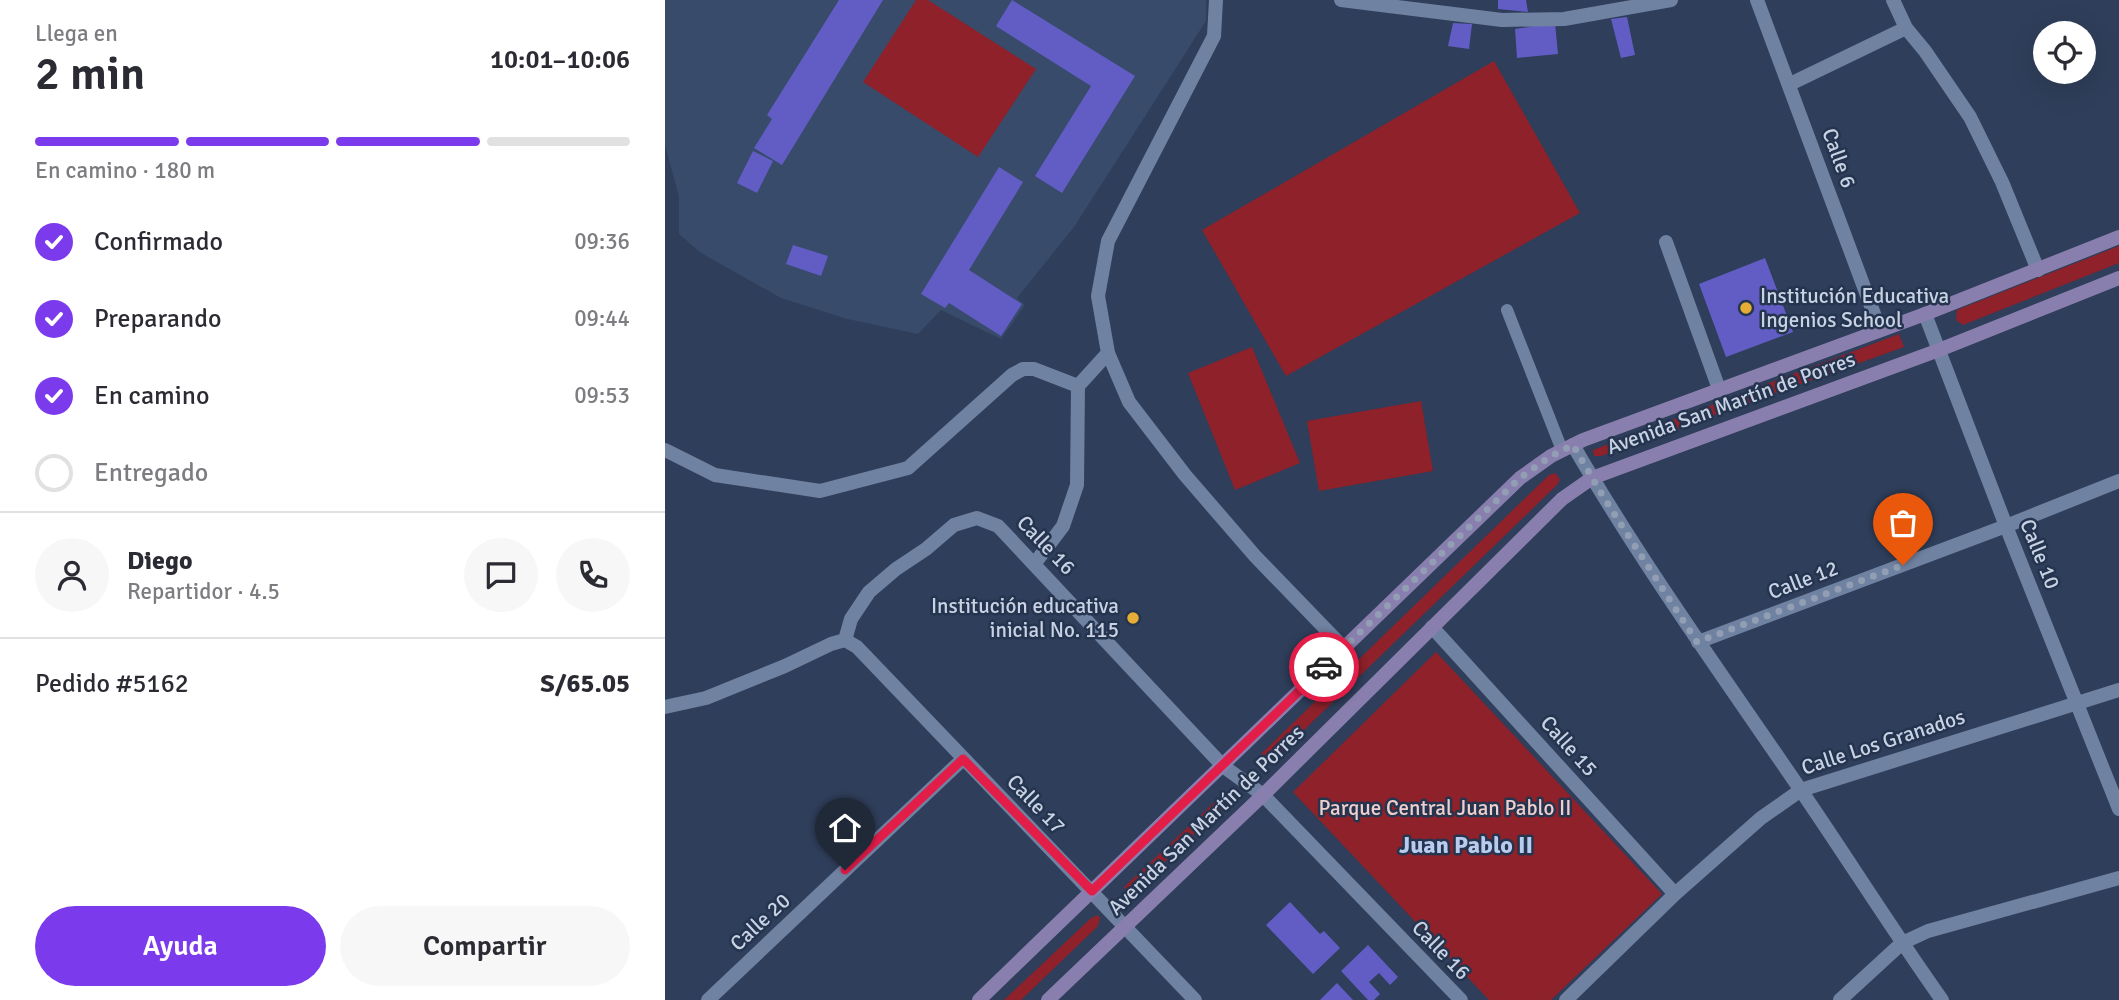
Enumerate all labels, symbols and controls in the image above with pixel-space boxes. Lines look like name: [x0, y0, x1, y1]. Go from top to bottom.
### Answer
text: Llega en: [35, 19, 118, 48]
map controls: [2033, 21, 2096, 84]
button: locate: [2033, 21, 2096, 84]
text: 10:01–10:06: [490, 44, 630, 76]
text: 2 min: [35, 46, 145, 102]
street label: Calle 6: [1816, 125, 1862, 191]
text: En camino · 180 m: [35, 156, 215, 185]
icon: check: [35, 223, 73, 261]
text: Confirmado: [94, 226, 223, 258]
text: 09:36: [574, 227, 630, 256]
place label: Institución Educativa Ingenios School: [1760, 283, 1949, 333]
icon: check: [35, 300, 73, 338]
marker: Institución Educativa Ingenios School: [1738, 300, 1754, 316]
text: Preparando: [94, 303, 221, 335]
text: 09:44: [574, 304, 630, 333]
street label: Avenida San Martín de Porres: [1603, 346, 1859, 460]
icon: check: [35, 377, 73, 415]
text: En camino: [94, 380, 210, 412]
text: 09:53: [574, 381, 630, 410]
text: Entregado: [94, 457, 208, 489]
pin: [1873, 493, 1933, 565]
icon: bag: [1884, 504, 1922, 542]
street label: Calle 16: [1011, 510, 1081, 580]
street label: Calle 10: [2014, 515, 2066, 593]
button: person: [35, 538, 109, 612]
button: chat: [464, 538, 538, 612]
button: phone: [556, 538, 630, 612]
text: Diego: [127, 545, 193, 577]
street label: Calle 12: [1764, 555, 1842, 605]
text: Repartidor · 4.5: [127, 577, 280, 606]
place label: Institución educativa inicial No. 115: [931, 593, 1119, 643]
marker: Institución educativa inicial No. 115: [1125, 610, 1141, 626]
courier: [1289, 632, 1359, 702]
icon: car: [1305, 648, 1343, 686]
text: Pedido #5162: [35, 668, 189, 700]
text: S/65.05: [540, 668, 630, 700]
street label: Calle Los Granados: [1798, 703, 1968, 781]
street label: Calle 15: [1535, 710, 1603, 782]
street label: Avenida San Martín de Porres: [1103, 719, 1309, 921]
street label: Calle 17: [1001, 769, 1071, 839]
park label: Parque Central Juan Pablo II: [1319, 795, 1571, 821]
pin: [815, 798, 875, 870]
icon: home: [826, 809, 864, 847]
district label: Juan Pablo II: [1399, 830, 1533, 860]
street label: Calle 20: [724, 888, 796, 956]
button: Ayuda: [35, 906, 326, 986]
button: Compartir: [340, 906, 630, 986]
street label: Calle 16: [1406, 915, 1476, 985]

